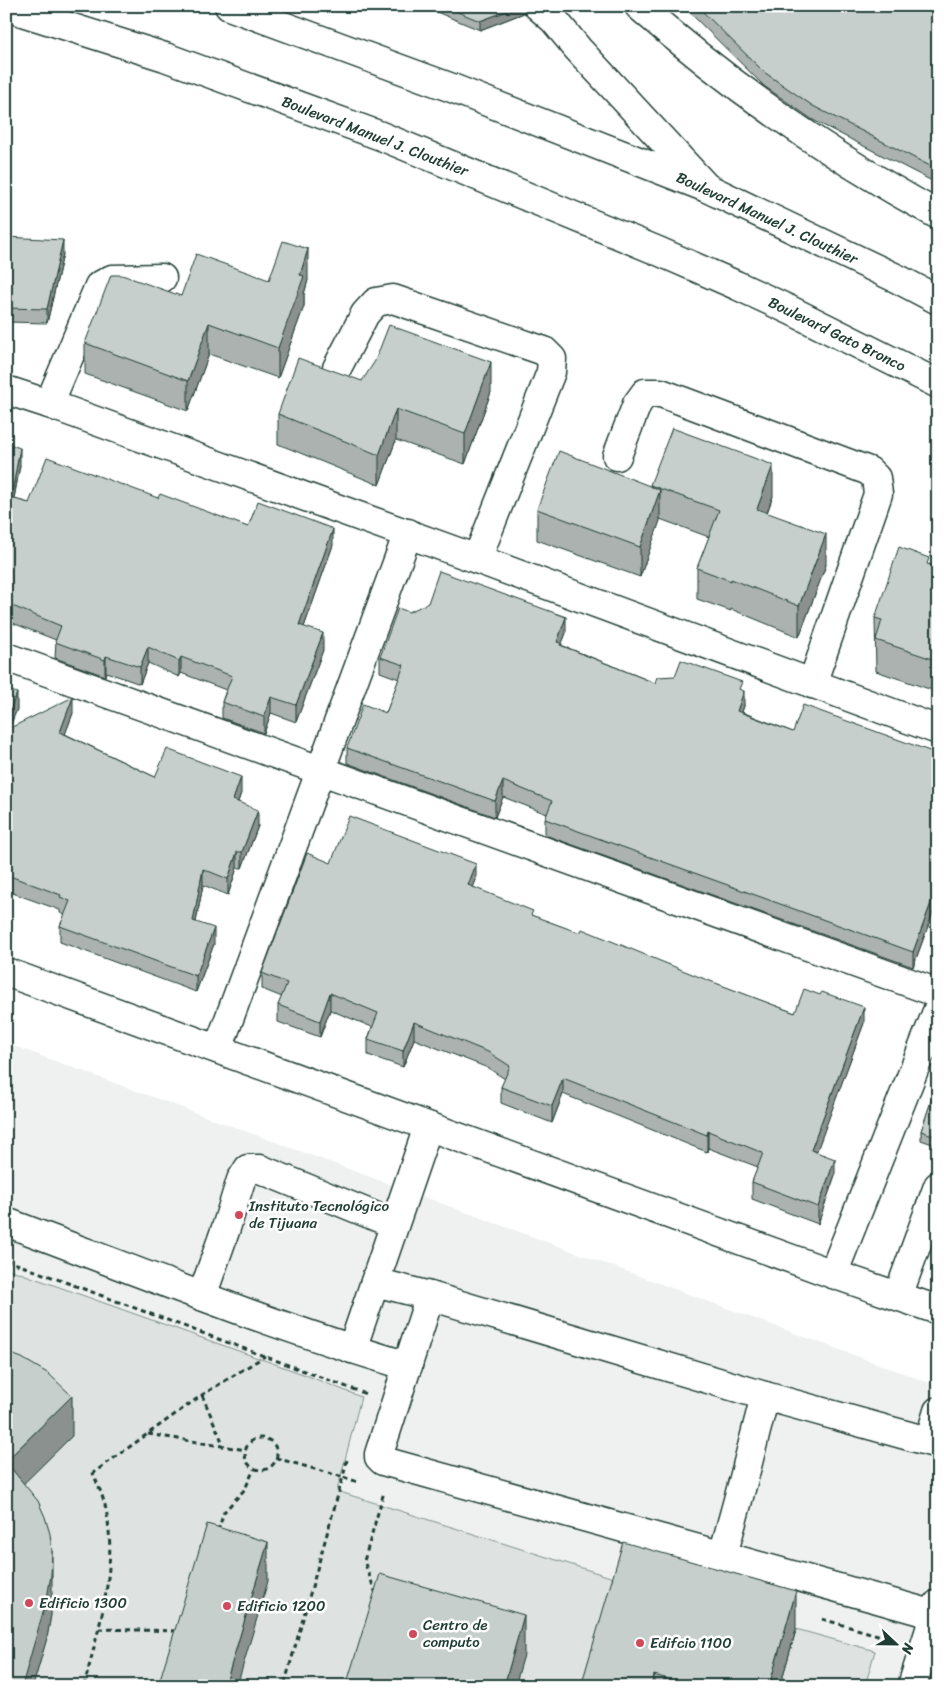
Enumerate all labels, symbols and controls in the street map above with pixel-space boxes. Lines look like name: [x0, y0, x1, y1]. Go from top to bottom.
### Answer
street label: Boulevard Manuel J. Clouthier: [278, 88, 473, 184]
street label: Boulevard Manuel J. Clouthier: [672, 164, 863, 272]
street label: Boulevard Gato Bronco: [764, 289, 911, 379]
place label: Instituto Tecnológico de Tijuana: [248, 1193, 390, 1236]
marker: Instituto Tecnológico de Tijuana: [233, 1209, 245, 1221]
place label: Edificio 1300: [39, 1590, 127, 1616]
place label: Edificio 1200: [237, 1593, 325, 1619]
marker: Edificio 1300: [23, 1597, 35, 1609]
marker: Edificio 1200: [221, 1600, 233, 1612]
place label: Centro de computo: [423, 1612, 488, 1655]
north arrow: [872, 1620, 922, 1670]
marker: Centro de computo: [407, 1628, 419, 1640]
place label: Edifcio 1100: [650, 1630, 732, 1656]
marker: Edifcio 1100: [634, 1637, 646, 1649]
text: N: [894, 1639, 921, 1658]

